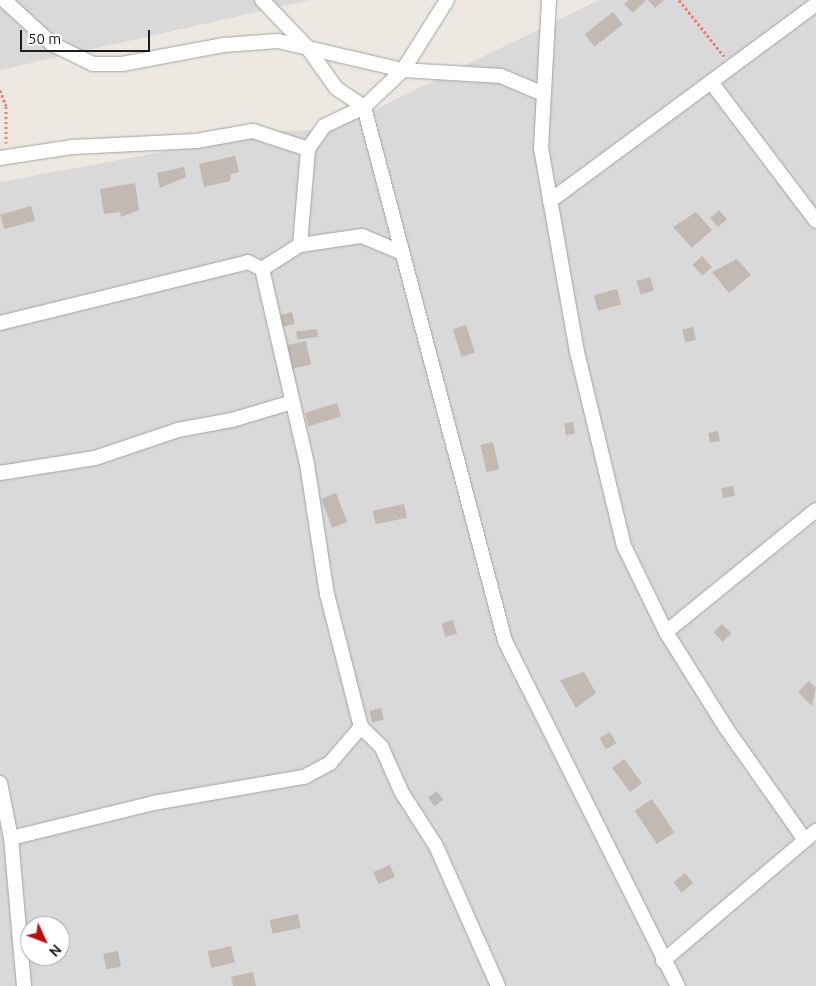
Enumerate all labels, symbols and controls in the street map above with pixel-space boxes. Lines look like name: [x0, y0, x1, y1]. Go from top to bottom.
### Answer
scale bar: [22, 20, 152, 52]
text: 50 m: [28, 30, 61, 47]
north arrow: [20, 916, 70, 966]
text: N: [46, 941, 65, 960]

